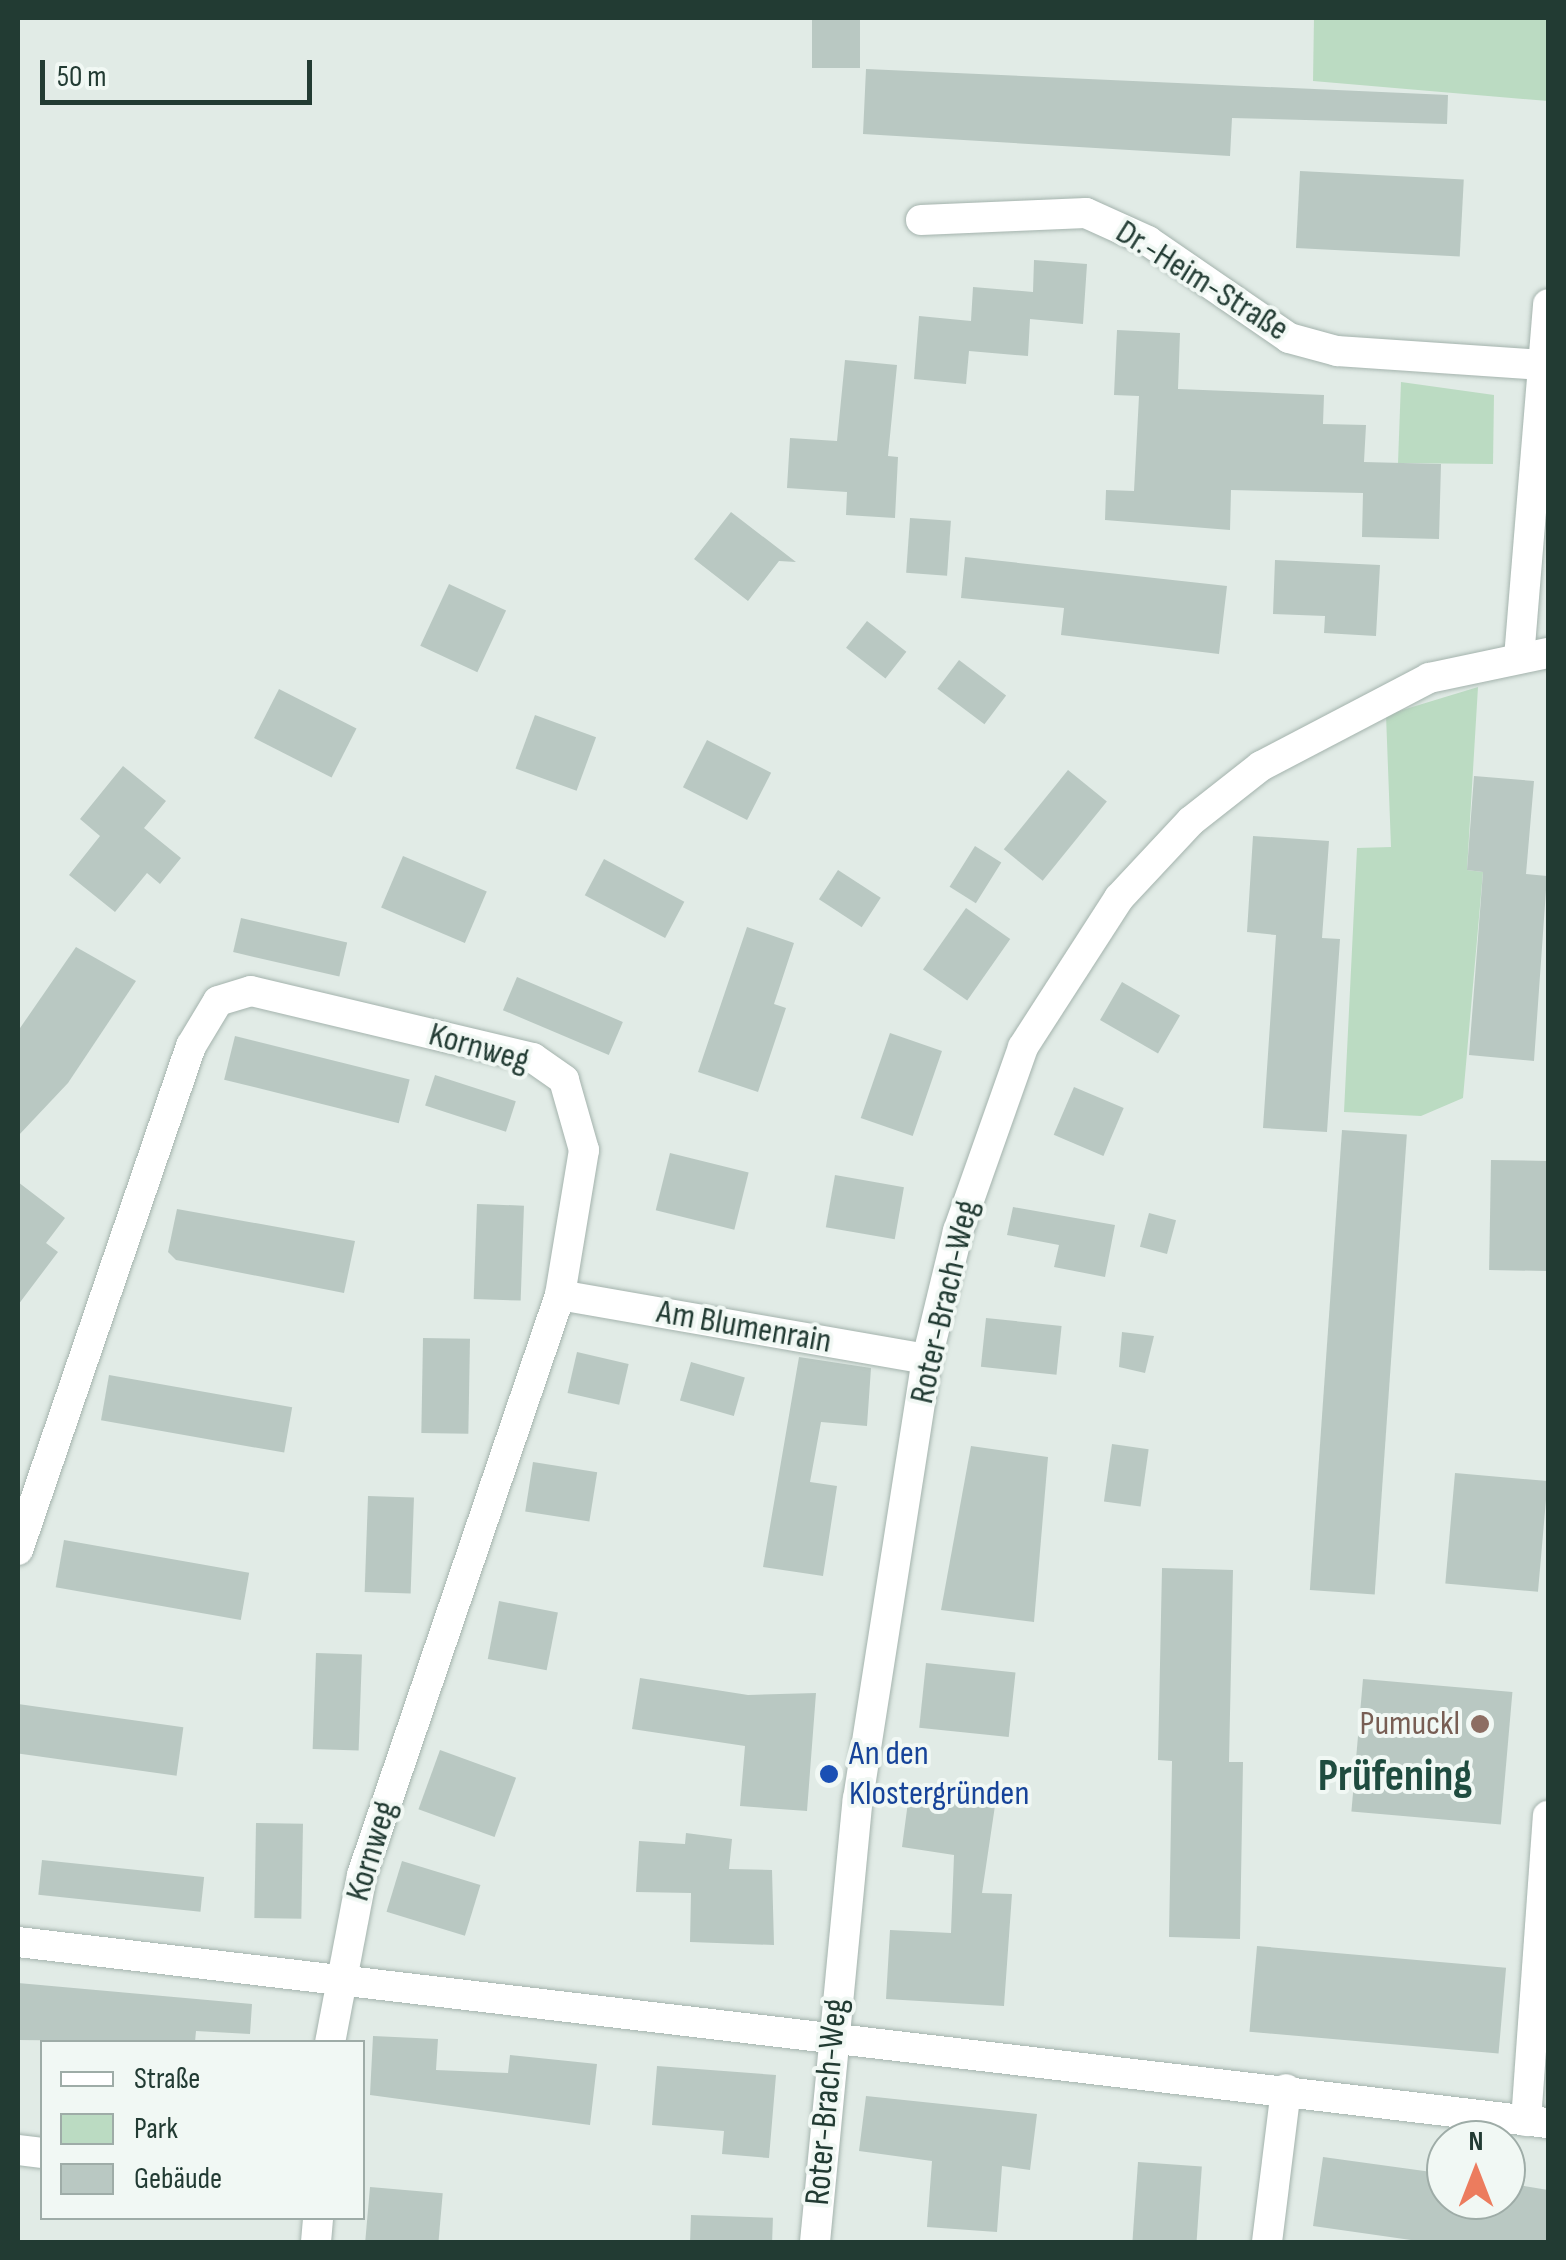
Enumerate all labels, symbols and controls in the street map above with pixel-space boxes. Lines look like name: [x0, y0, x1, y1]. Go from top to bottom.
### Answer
scale bar: [45, 40, 318, 102]
text: 50 m: [57, 59, 106, 95]
street label: Dr.-Heim-Straße: [1108, 211, 1296, 351]
street label: Kornweg: [424, 1014, 534, 1082]
street label: Roter-Brach-Weg: [901, 1196, 989, 1408]
street label: Am Blumenrain: [654, 1291, 834, 1363]
place label: Pumuckl: [1360, 1703, 1460, 1745]
marker: Pumuckl: [1469, 1713, 1491, 1735]
place label: An den Klostergründen: [849, 1733, 1029, 1815]
district label: Prüfening: [1318, 1750, 1472, 1804]
marker: An den Klostergründen: [818, 1763, 840, 1785]
street label: Kornweg: [337, 1796, 407, 1906]
street label: Roter-Brach-Weg: [797, 1997, 857, 2207]
legend: [40, 2040, 365, 2220]
text: Straße: [134, 2061, 200, 2097]
text: Park: [134, 2111, 178, 2147]
north arrow: [1426, 2120, 1526, 2220]
text: N: [1469, 2125, 1483, 2158]
text: Gebäude: [134, 2161, 222, 2197]

